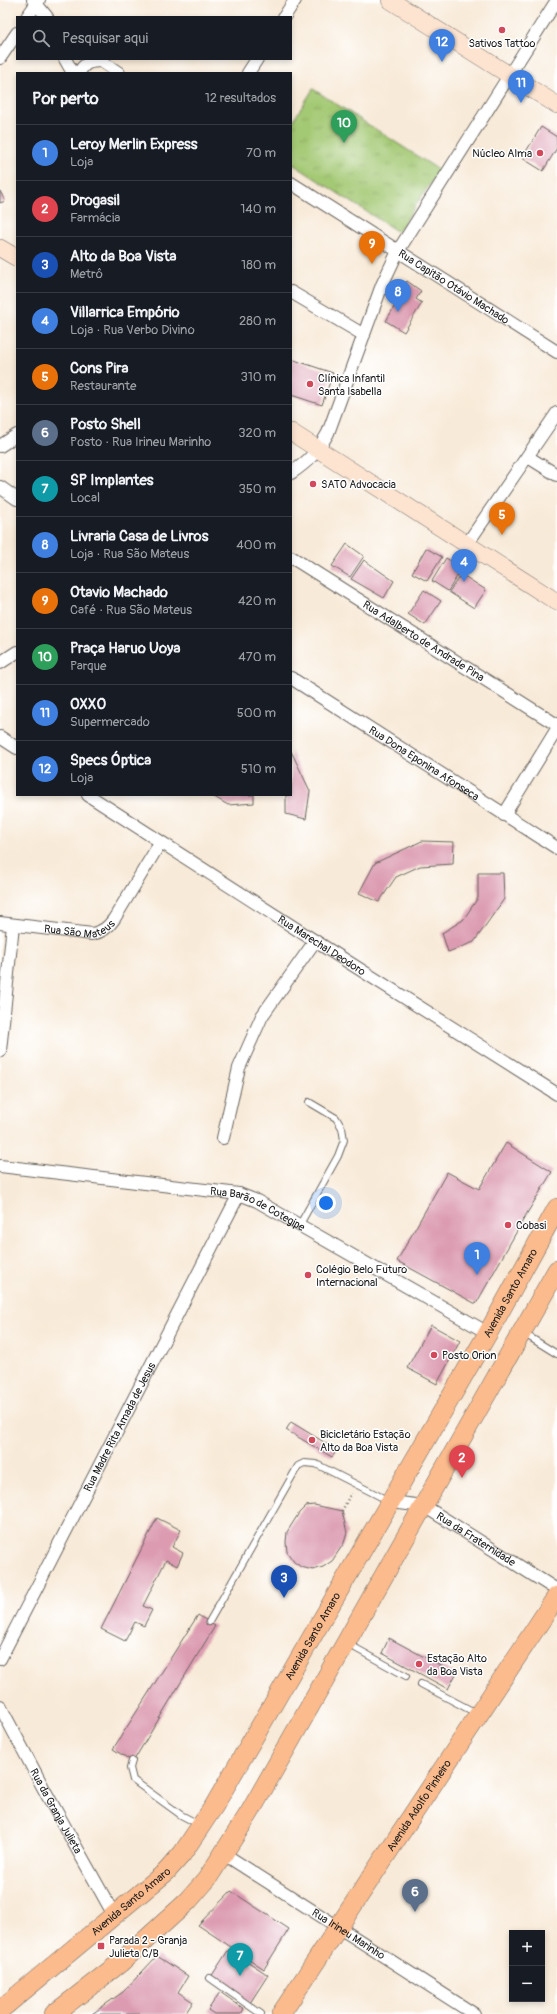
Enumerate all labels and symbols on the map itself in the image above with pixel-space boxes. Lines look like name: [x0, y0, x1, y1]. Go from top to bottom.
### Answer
marker: Sativos Tattoo: [497, 25, 507, 35]
pin: 12: [429, 29, 455, 62]
place label: Sativos Tattoo: [469, 37, 536, 50]
pin: 11: [508, 70, 534, 103]
pin: 10: [331, 110, 357, 143]
place label: Núcleo Alma: [472, 147, 532, 160]
marker: Núcleo Alma: [535, 148, 545, 158]
pin: 9: [359, 231, 385, 264]
street label: Rua Capitão Otávio Machado: [396, 246, 512, 327]
pin: 8: [385, 279, 411, 312]
place label: Clínica Infantil Santa Isabella: [318, 372, 385, 398]
marker: Clínica Infantil Santa Isabella: [305, 379, 315, 389]
place label: SATO Advocacia: [321, 478, 396, 491]
marker: SATO Advocacia: [308, 479, 318, 489]
pin: 5: [489, 502, 515, 535]
pin: 4: [451, 549, 477, 582]
street label: Rua Adalberto de Andrade Pina: [361, 598, 487, 684]
street label: Rua Dona Eponina Afonseca: [367, 723, 482, 803]
street label: Rua Marechal Deodoro: [276, 912, 368, 978]
street label: Rua São Mateus: [43, 917, 118, 940]
street label: Rua Barão de Cotegipe: [209, 1184, 308, 1234]
your location: [316, 1193, 336, 1213]
place label: Cobasi: [516, 1219, 546, 1232]
marker: Cobasi: [503, 1220, 513, 1230]
pin: 1: [464, 1242, 490, 1275]
street label: Avenida Santo Amaro: [480, 1246, 540, 1340]
place label: Colégio Belo Futuro Internacional: [316, 1263, 407, 1289]
marker: Colégio Belo Futuro Internacional: [303, 1270, 313, 1280]
place label: Posto Orion: [442, 1349, 497, 1362]
marker: Posto Orion: [429, 1350, 439, 1360]
street label: Rua Madre Rita Amada de Jesus: [81, 1360, 158, 1494]
place label: Bicicletário Estação Alto da Boa Vista: [320, 1428, 411, 1454]
marker: Bicicletário Estação Alto da Boa Vista: [307, 1435, 317, 1445]
pin: 2: [449, 1445, 475, 1478]
street label: Rua da Fraternidade: [434, 1509, 519, 1569]
pin: 3: [271, 1565, 297, 1598]
street label: Avenida Santo Amaro: [282, 1590, 343, 1682]
place label: Estação Alto da Boa Vista: [427, 1652, 487, 1678]
marker: Estação Alto da Boa Vista: [414, 1659, 424, 1669]
street label: Avenida Adolfo Pinheiro: [384, 1757, 454, 1854]
street label: Rua da Granja Julieta: [28, 1766, 85, 1856]
street label: Avenida Santo Amaro: [88, 1865, 173, 1938]
pin: 6: [402, 1879, 428, 1912]
street label: Rua Irineu Marinho: [310, 1906, 388, 1962]
place label: Parada 2 - Granja Julieta C/B: [109, 1934, 187, 1960]
marker: Parada 2 - Granja Julieta C/B: [96, 1941, 106, 1951]
pin: 7: [227, 1943, 253, 1976]

